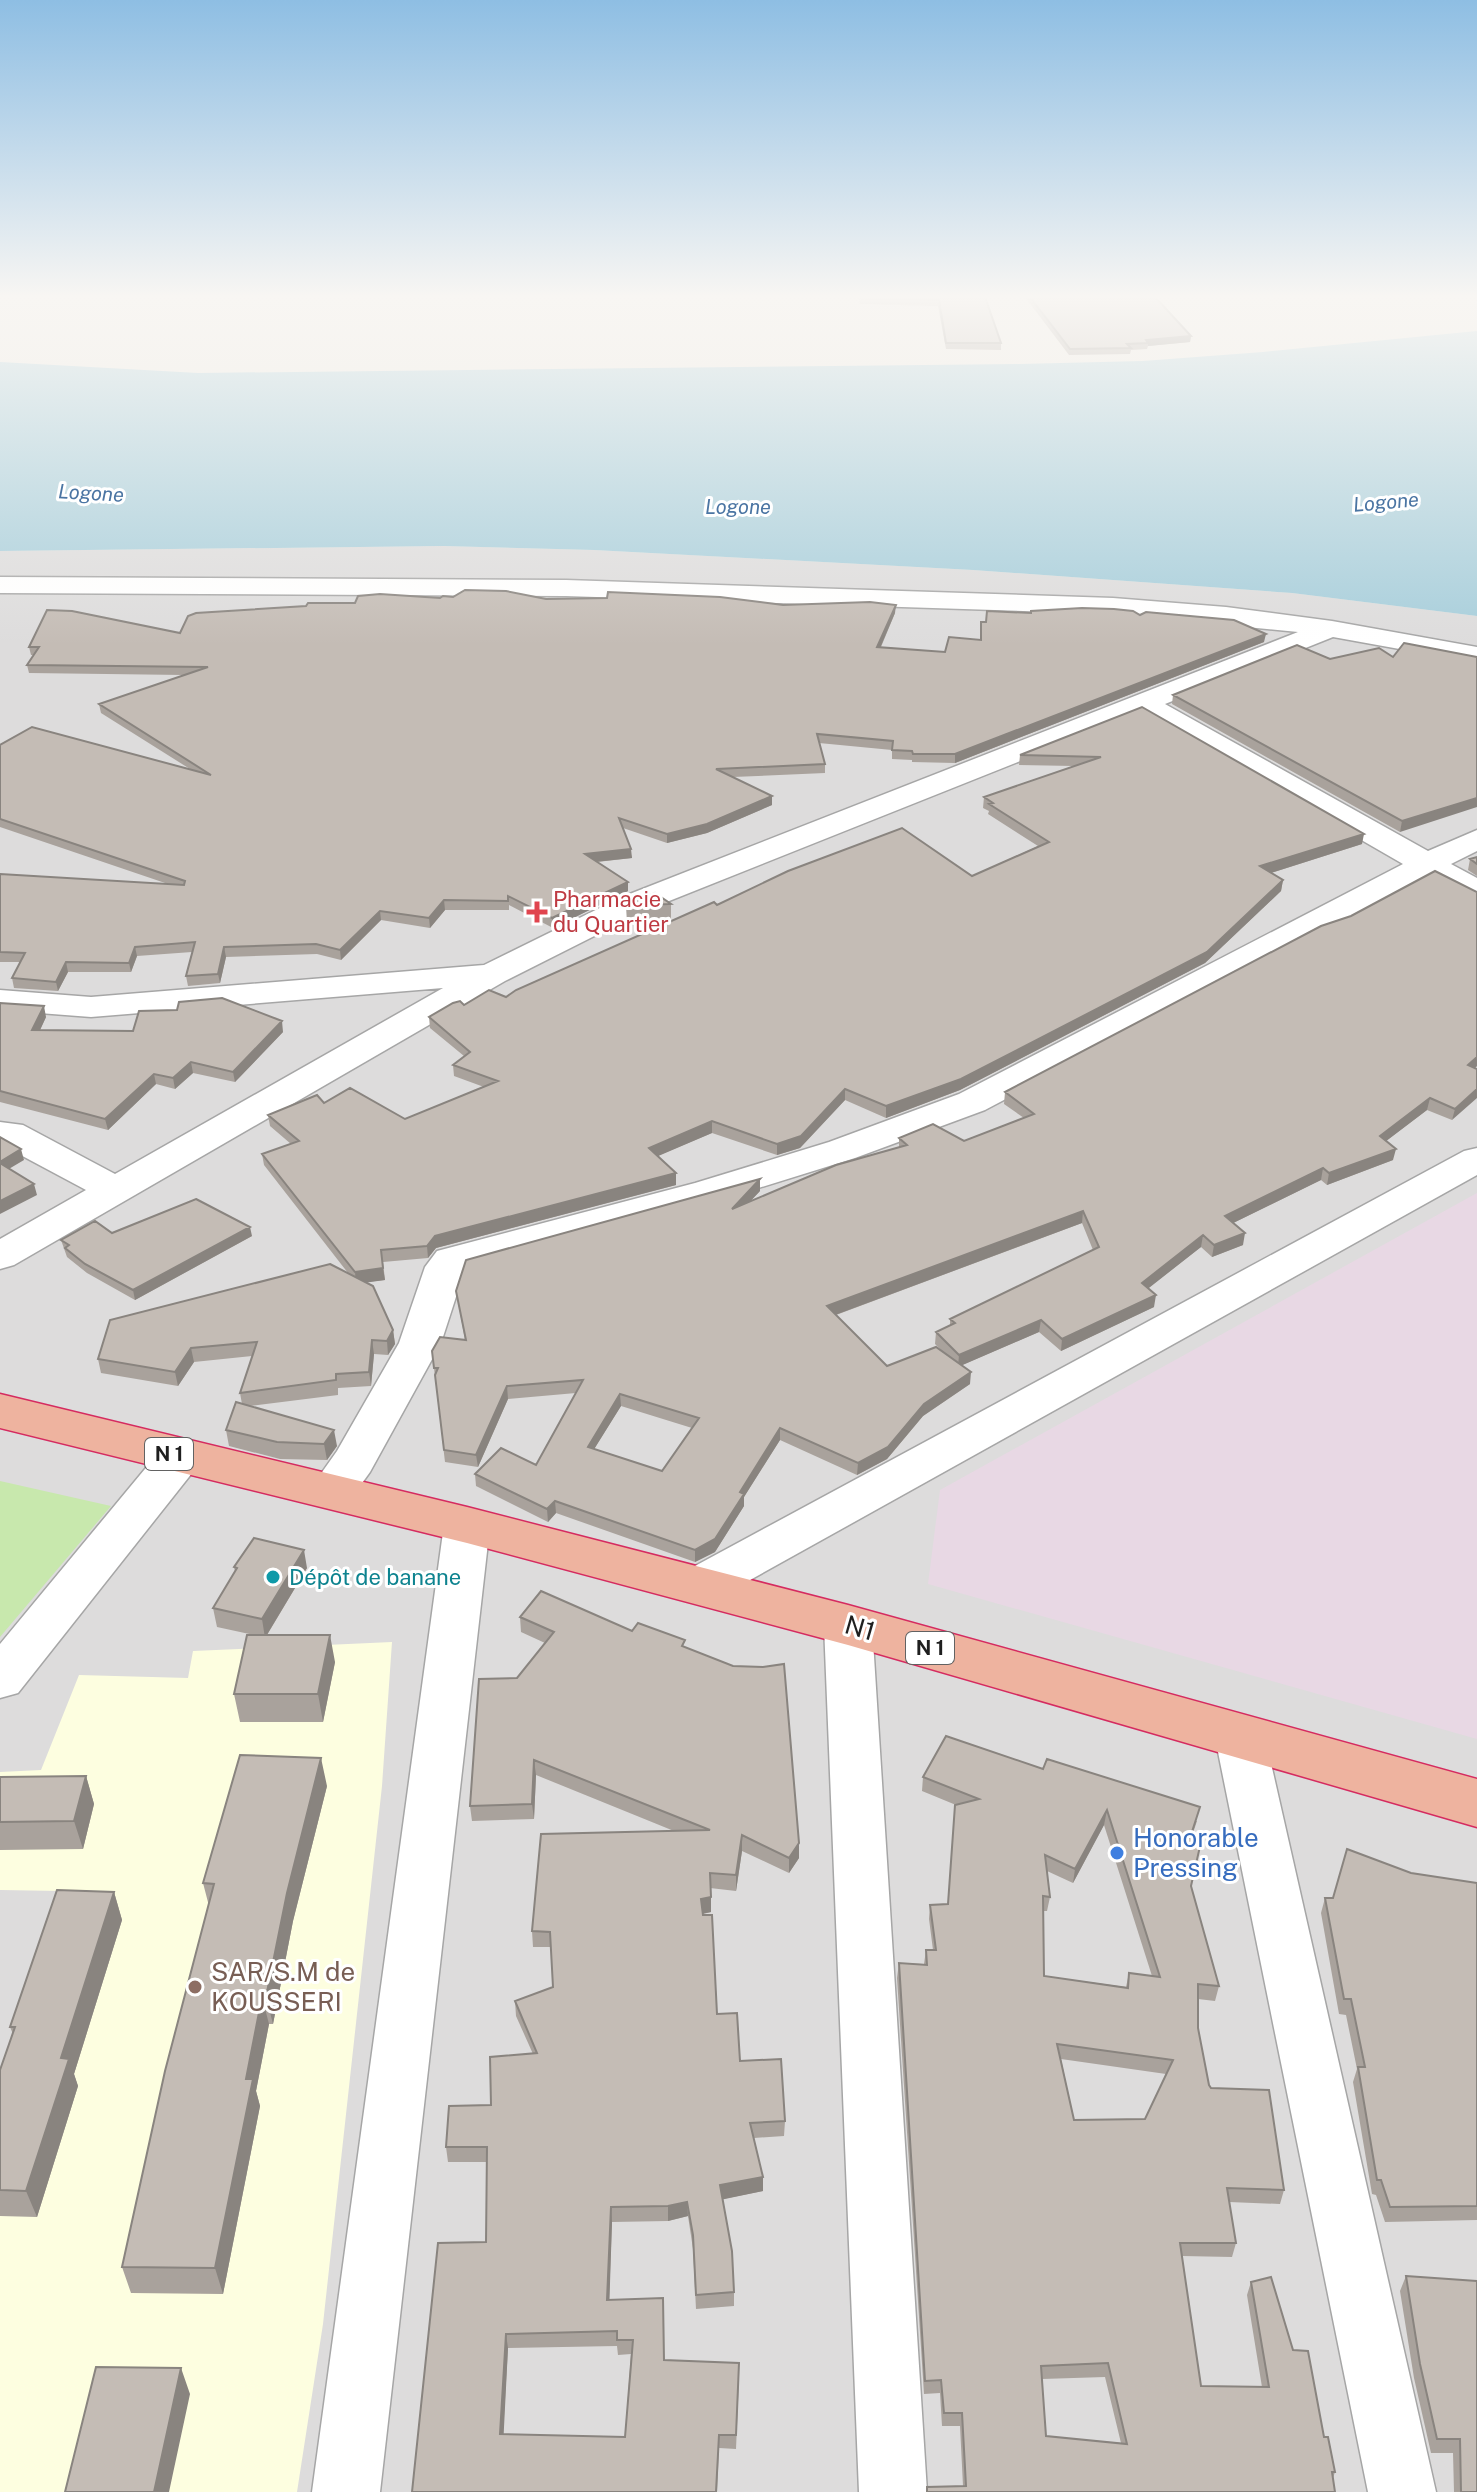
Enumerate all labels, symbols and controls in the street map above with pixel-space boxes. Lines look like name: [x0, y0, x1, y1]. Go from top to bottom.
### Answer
water label: Logone: [57, 479, 125, 507]
water label: Logone: [1352, 487, 1420, 517]
water label: Logone: [705, 495, 771, 519]
place label: Pharmacie du Quartier: [553, 886, 669, 937]
marker: Pharmacie du Quartier: [528, 903, 546, 921]
road number: N 1: [145, 1438, 193, 1470]
place label: Dépôt de banane: [289, 1564, 461, 1590]
marker: Dépôt de banane: [264, 1568, 282, 1586]
street label: N1: [841, 1608, 879, 1647]
road number: N 1: [906, 1632, 954, 1664]
place label: Honorable Pressing: [1133, 1822, 1259, 1883]
marker: Honorable Pressing: [1108, 1844, 1126, 1862]
place label: SAR/S.M de KOUSSERI: [211, 1956, 355, 2017]
marker: SAR/S.M de KOUSSERI: [186, 1978, 204, 1996]

